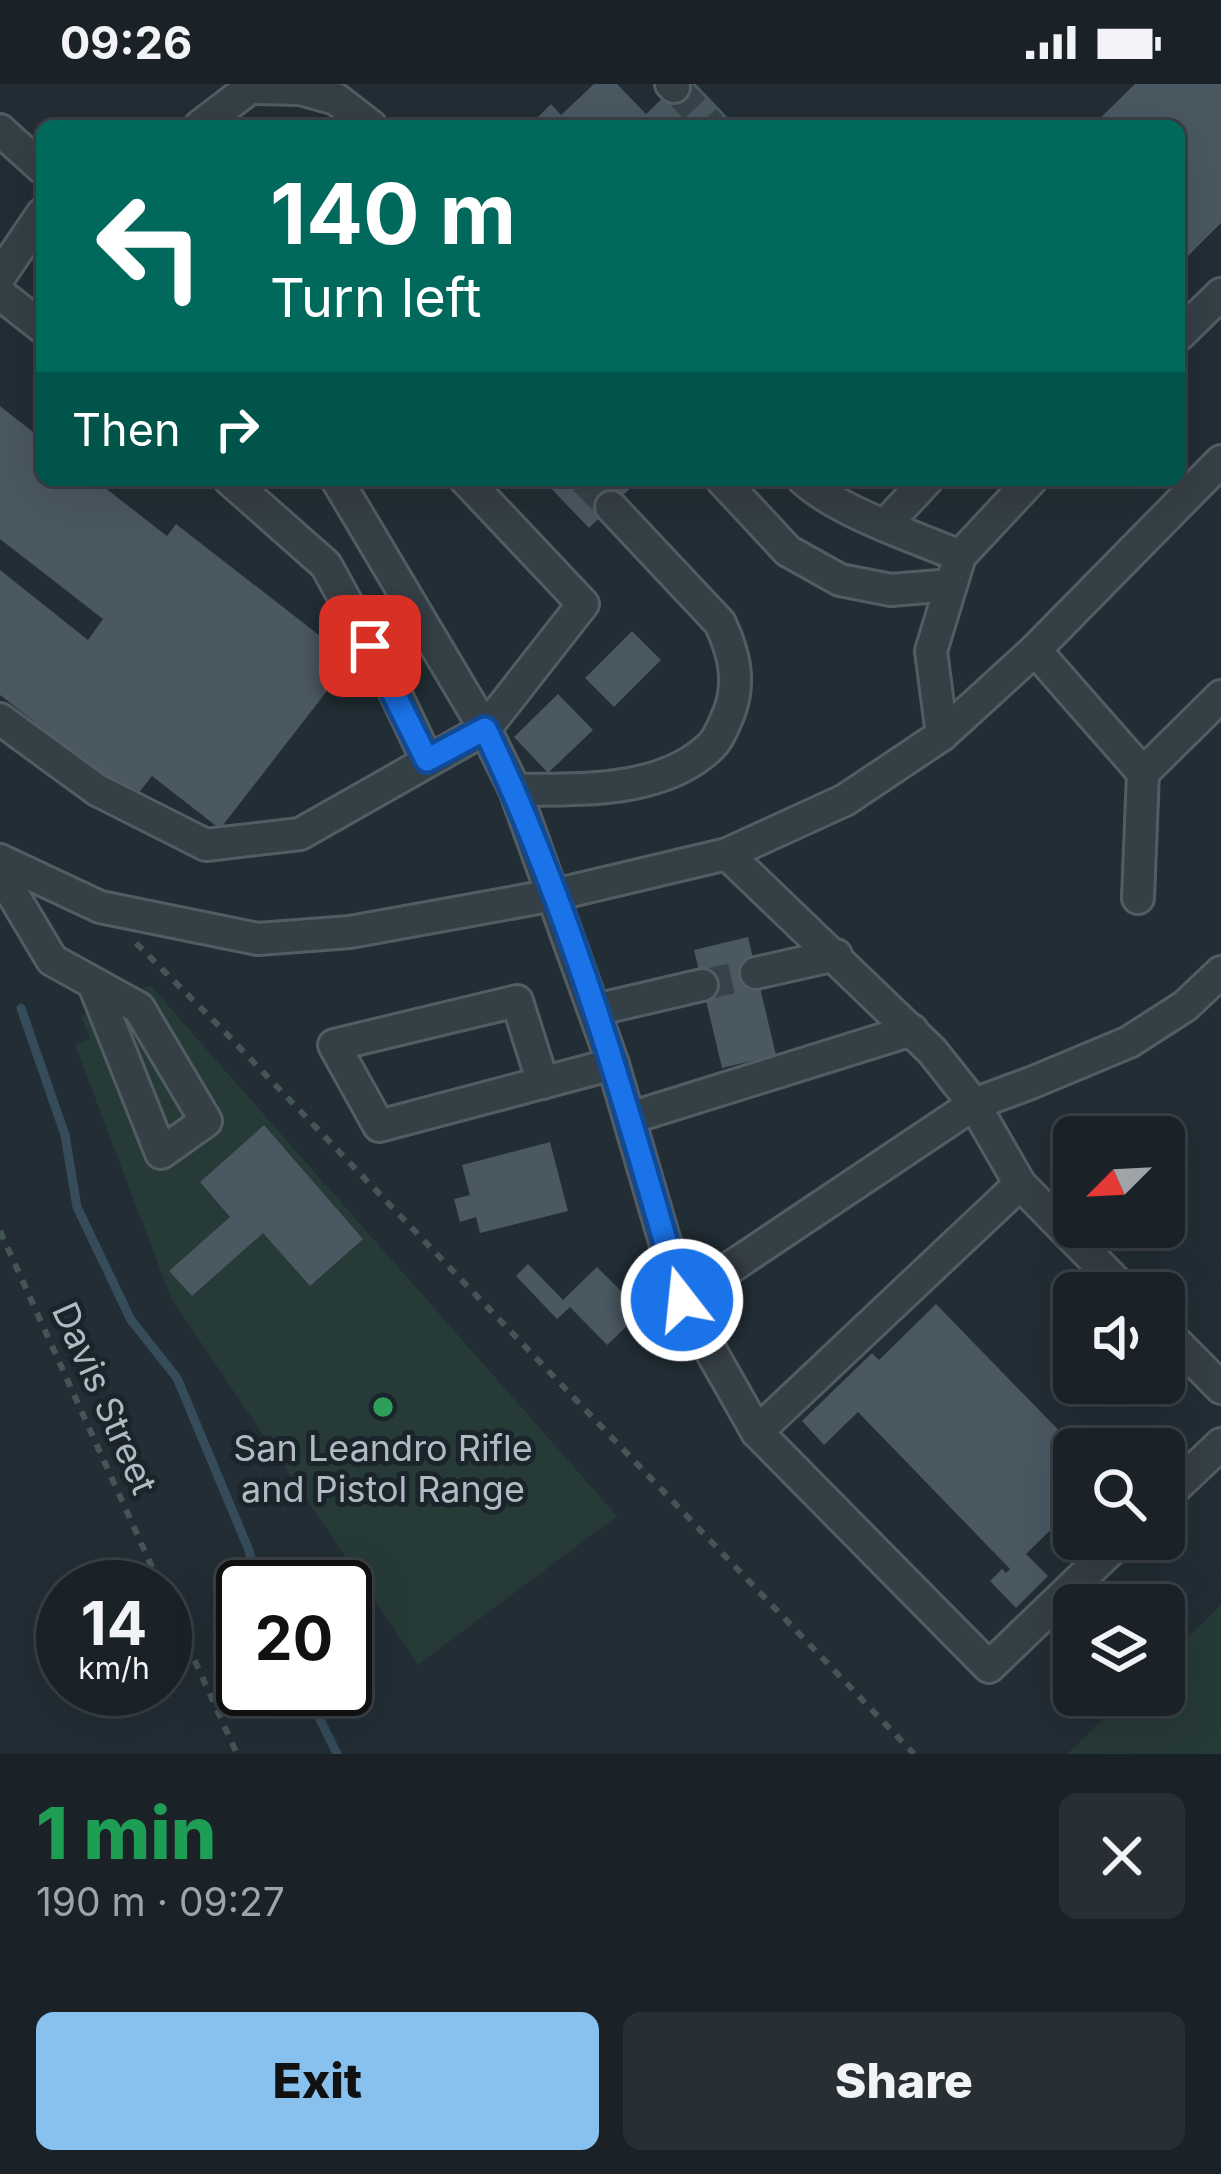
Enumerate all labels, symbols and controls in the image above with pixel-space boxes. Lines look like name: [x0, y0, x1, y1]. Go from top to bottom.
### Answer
text: 09:26: [60, 15, 192, 70]
text: 140 m: [270, 163, 516, 264]
icon: left: [72, 168, 228, 324]
text: Turn left: [270, 265, 481, 330]
icon: right: [204, 396, 270, 462]
text: Then: [72, 402, 180, 457]
pin: [319, 595, 421, 697]
icon: arrive: [337, 613, 403, 679]
north arrow: [1053, 1116, 1185, 1248]
map controls: [1053, 1116, 1185, 1716]
position arrow: [619, 1237, 745, 1363]
button: sound: [1053, 1272, 1185, 1404]
street label: Davis Street: [43, 1295, 167, 1501]
marker: San Leandro Rifle and Pistol Range: [370, 1394, 396, 1420]
place label: San Leandro Rifle and Pistol Range: [233, 1426, 533, 1511]
button: search: [1053, 1428, 1185, 1560]
speed limit sign: 20: [216, 1560, 372, 1716]
button: layers: [1053, 1584, 1185, 1716]
text: 14: [81, 1587, 147, 1659]
text: km/h: [78, 1650, 150, 1686]
text: 1 min: [36, 1789, 216, 1876]
button: close: [1059, 1793, 1185, 1919]
text: 190 m · 09:27: [36, 1878, 285, 1925]
button: Exit: [36, 2012, 599, 2150]
button: Share: [623, 2012, 1185, 2150]

